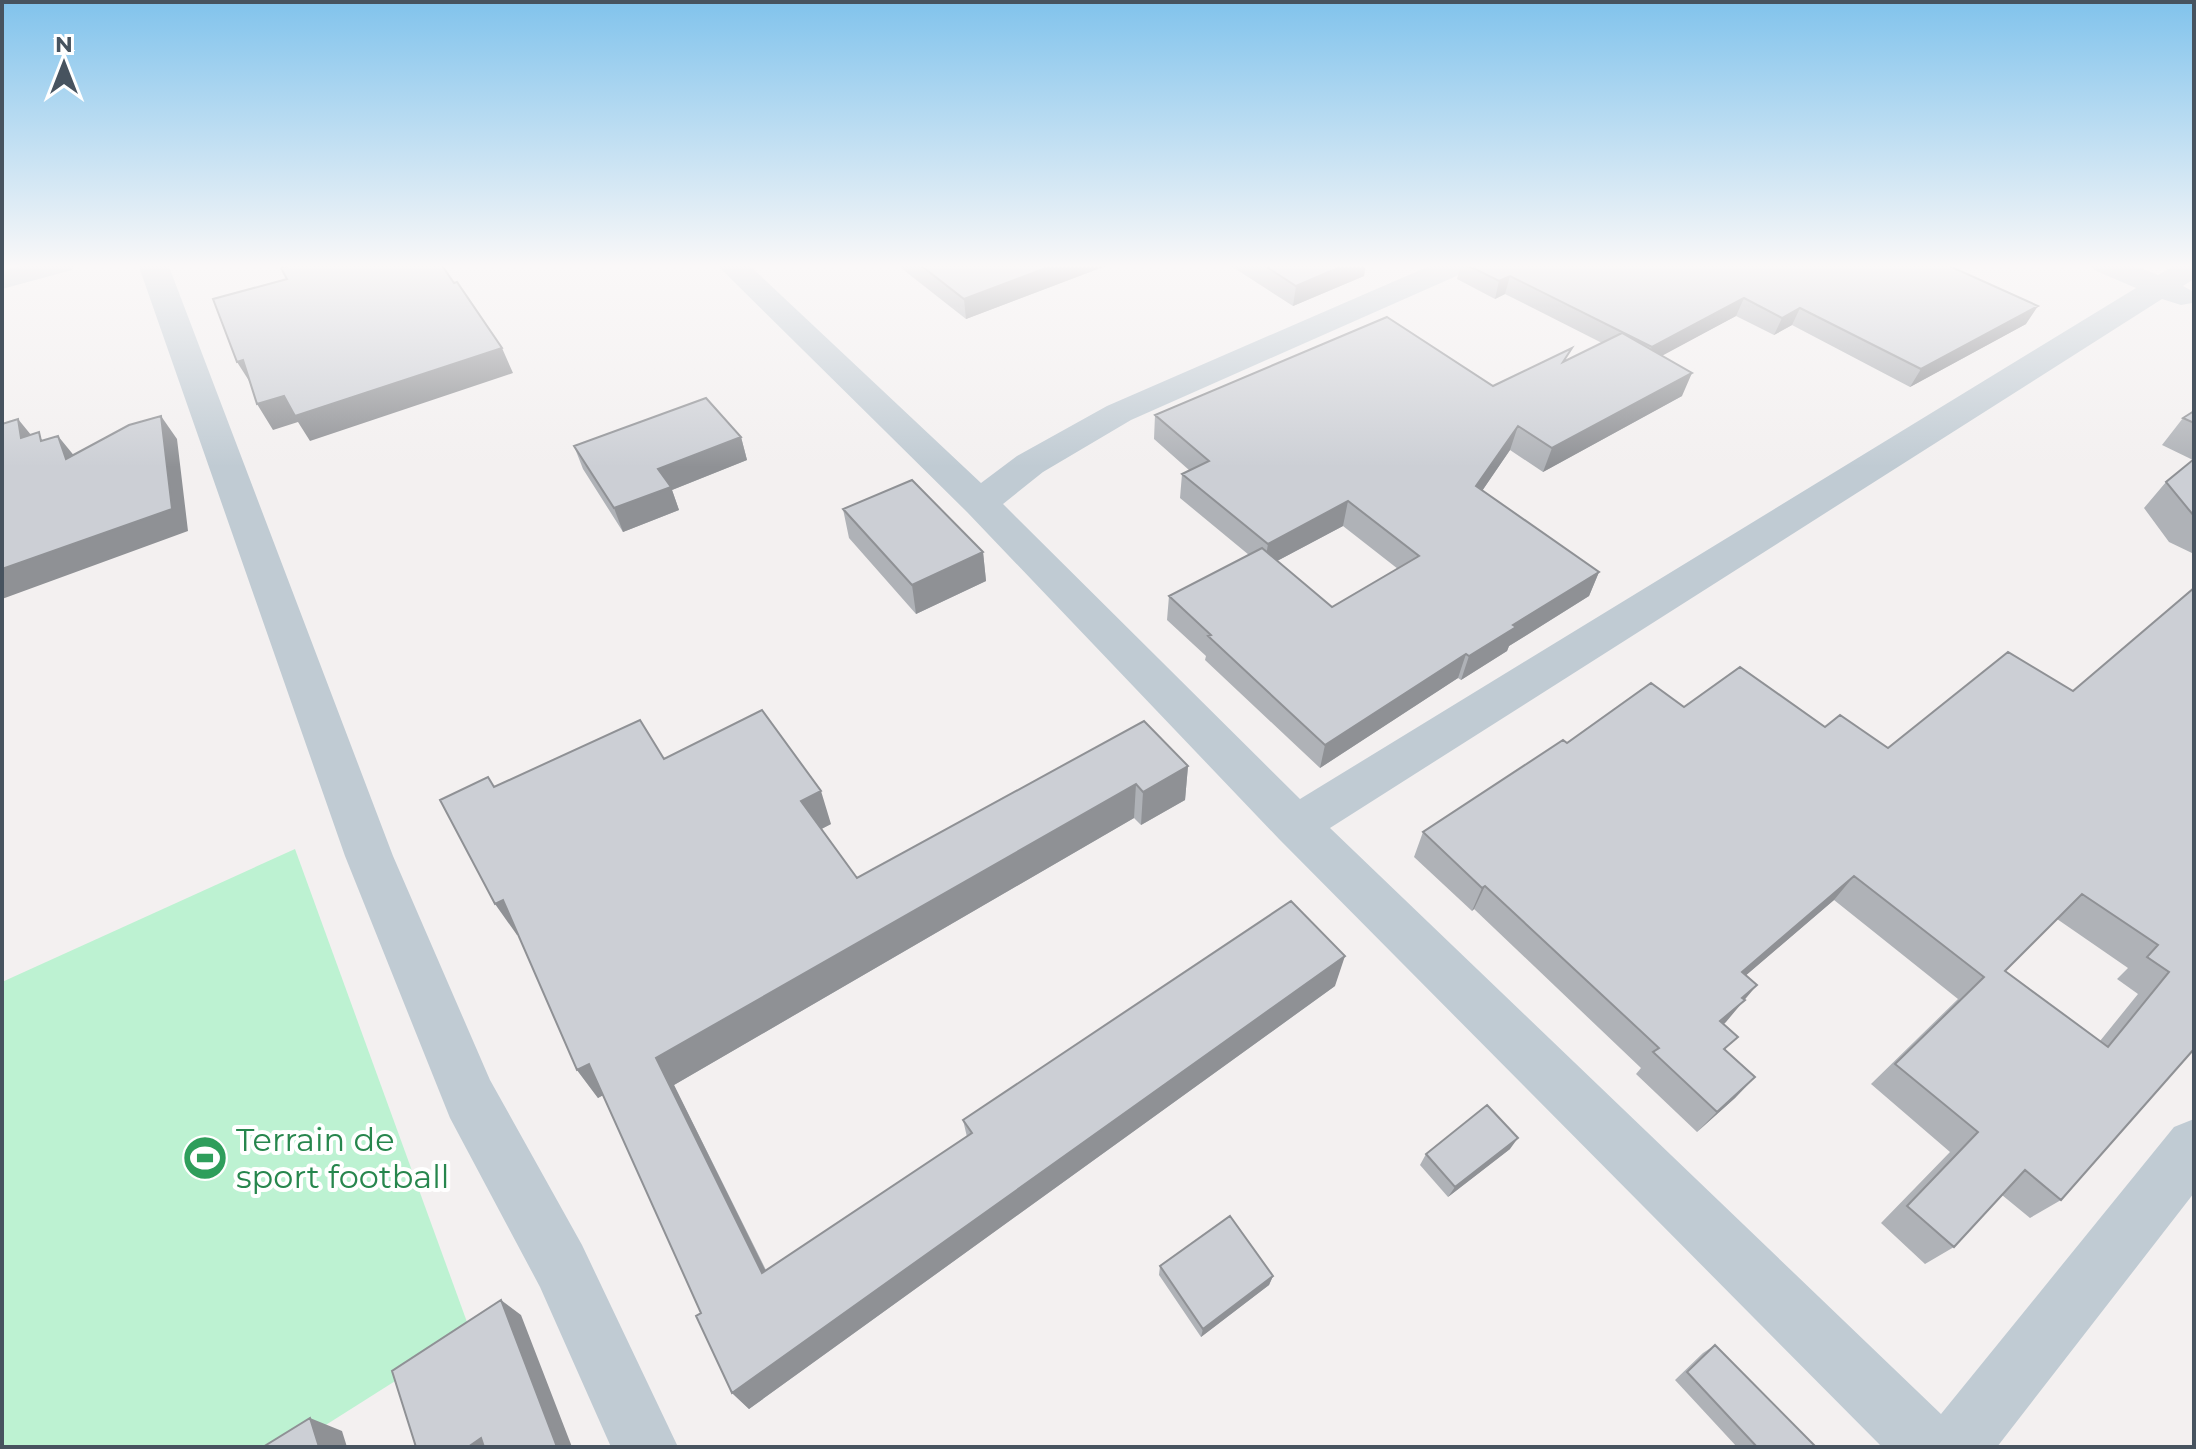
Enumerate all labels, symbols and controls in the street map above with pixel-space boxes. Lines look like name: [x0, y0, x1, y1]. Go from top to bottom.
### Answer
north arrow: [24, 24, 104, 104]
text: N: [55, 31, 73, 58]
place label: Terrain de sport football: [236, 1120, 449, 1196]
sports icon: Terrain de sport football: [181, 1134, 229, 1182]

